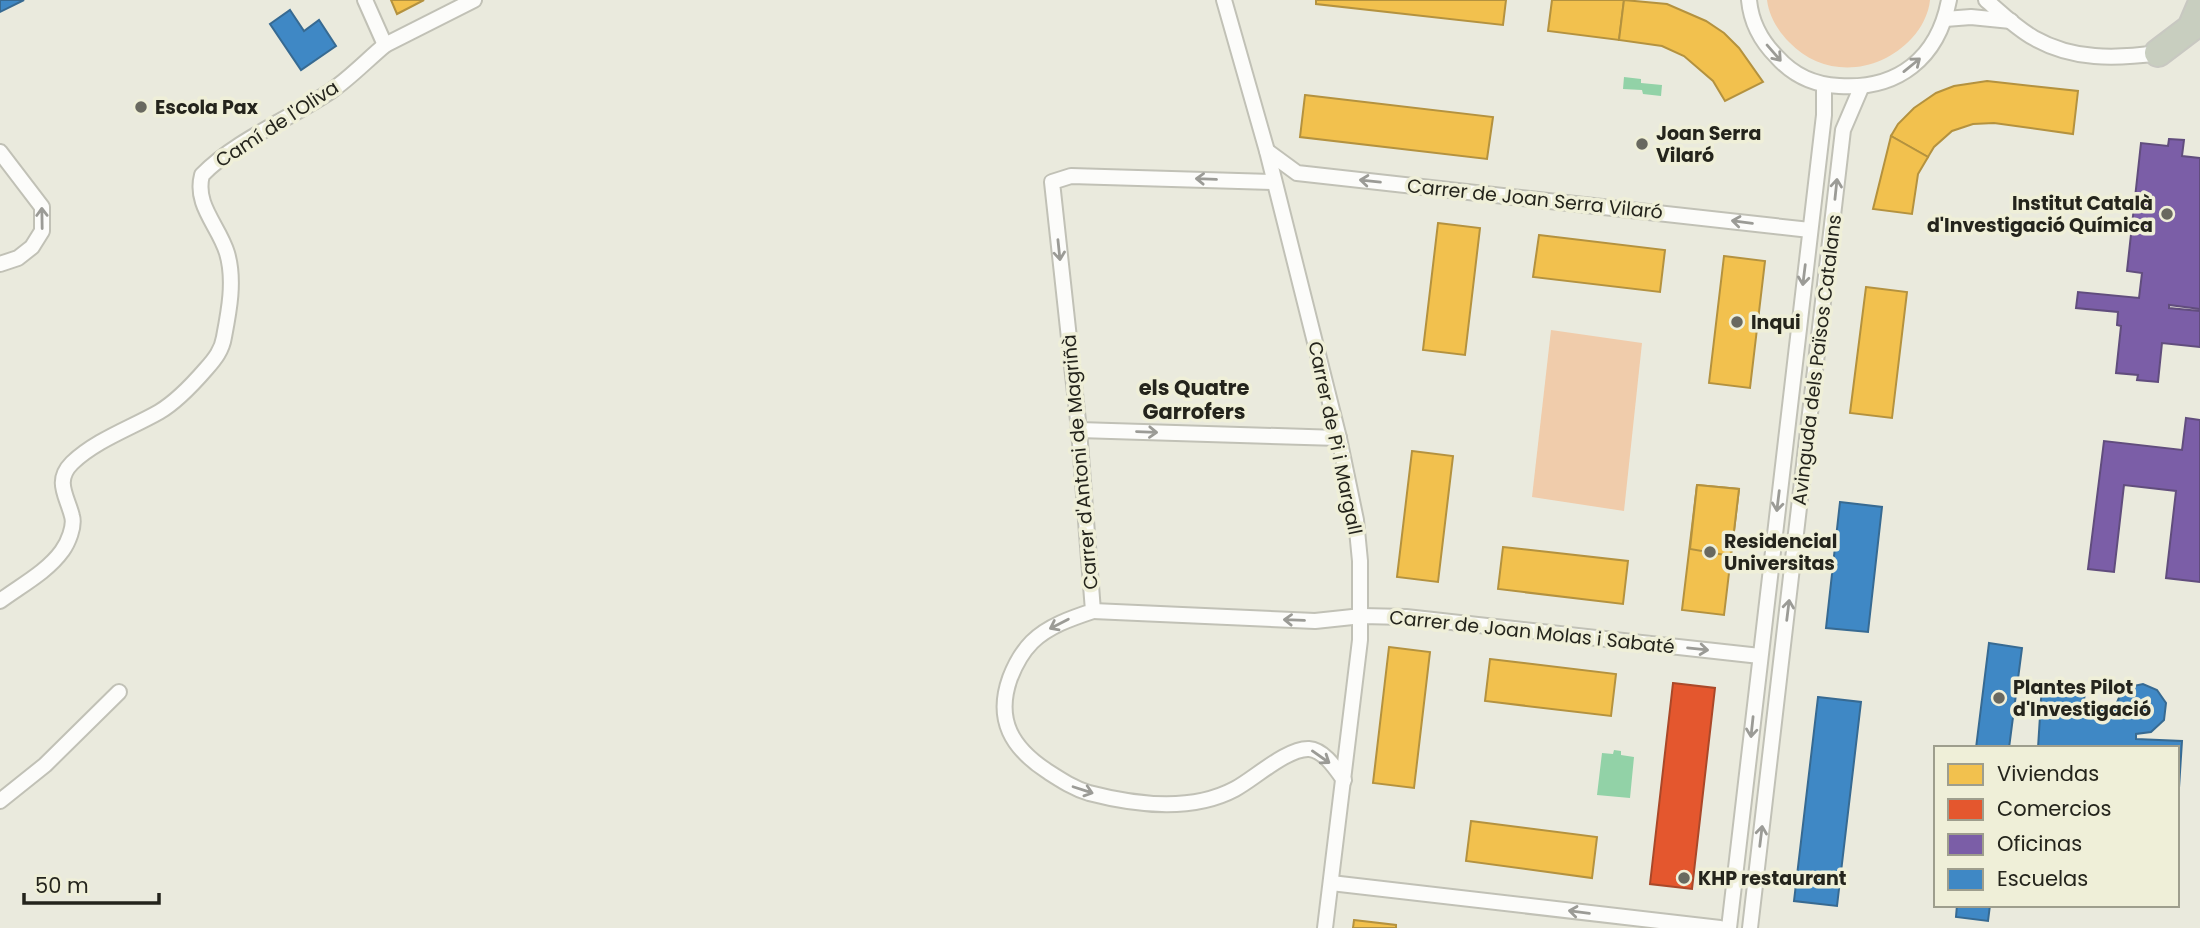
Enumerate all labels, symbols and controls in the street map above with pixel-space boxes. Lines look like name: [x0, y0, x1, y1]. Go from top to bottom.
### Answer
one-way arrow: [1766, 44, 1782, 62]
one-way arrow: [1903, 58, 1921, 73]
street label: Camí de l'Oliva: [210, 74, 344, 174]
place label: Escola Pax: [155, 94, 259, 121]
marker: Escola Pax: [133, 99, 149, 115]
place label: Joan Serra Vilaró: [1656, 120, 1761, 169]
marker: Joan Serra Vilaró: [1634, 136, 1650, 152]
street label: Carrer de Joan Serra Vilaró: [1406, 172, 1664, 226]
one-way arrow: [1194, 173, 1217, 186]
one-way arrow: [1359, 174, 1381, 187]
one-way arrow: [1830, 178, 1843, 201]
place label: Institut Català d'Investigació Química: [1927, 190, 2153, 239]
marker: Institut Català d'Investigació Química: [2159, 206, 2175, 222]
one-way arrow: [35, 207, 49, 230]
street label: Avinguda dels Països Catalans: [1786, 213, 1848, 507]
one-way arrow: [1731, 215, 1754, 228]
one-way arrow: [1053, 238, 1066, 261]
one-way arrow: [1798, 263, 1811, 286]
place label: Inqui: [1751, 309, 1801, 336]
marker: Inqui: [1729, 314, 1745, 330]
street label: Carrer d'Antoni de Magriñà: [1055, 333, 1105, 591]
street label: Carrer de Pi i Margall: [1301, 339, 1369, 537]
district label: els Quatre Garrofers: [1139, 373, 1249, 426]
one-way arrow: [1135, 426, 1158, 439]
one-way arrow: [1772, 489, 1785, 512]
place label: Residencial Universitas: [1724, 528, 1837, 577]
marker: Residencial Universitas: [1702, 544, 1718, 560]
one-way arrow: [1781, 599, 1794, 622]
street label: Carrer de Joan Molas i Sabaté: [1388, 604, 1676, 660]
one-way arrow: [1283, 613, 1306, 626]
one-way arrow: [1049, 618, 1070, 632]
one-way arrow: [1686, 643, 1709, 656]
place label: Plantes Pilot d'Investigació: [2013, 674, 2151, 723]
marker: Plantes Pilot d'Investigació: [1991, 690, 2007, 706]
one-way arrow: [1745, 715, 1758, 738]
legend: [1934, 746, 2179, 907]
one-way arrow: [1311, 750, 1330, 764]
text: Viviendas: [1997, 759, 2099, 788]
one-way arrow: [1072, 785, 1094, 797]
text: Comercios: [1997, 794, 2111, 823]
one-way arrow: [1755, 825, 1768, 848]
text: Oficinas: [1997, 829, 2082, 858]
scale bar: [24, 862, 159, 906]
text: Escuelas: [1997, 864, 2088, 893]
place label: KHP restaurant: [1698, 865, 1847, 892]
marker: KHP restaurant: [1676, 870, 1692, 886]
text: 50 m: [35, 871, 89, 900]
one-way arrow: [1568, 905, 1591, 918]

